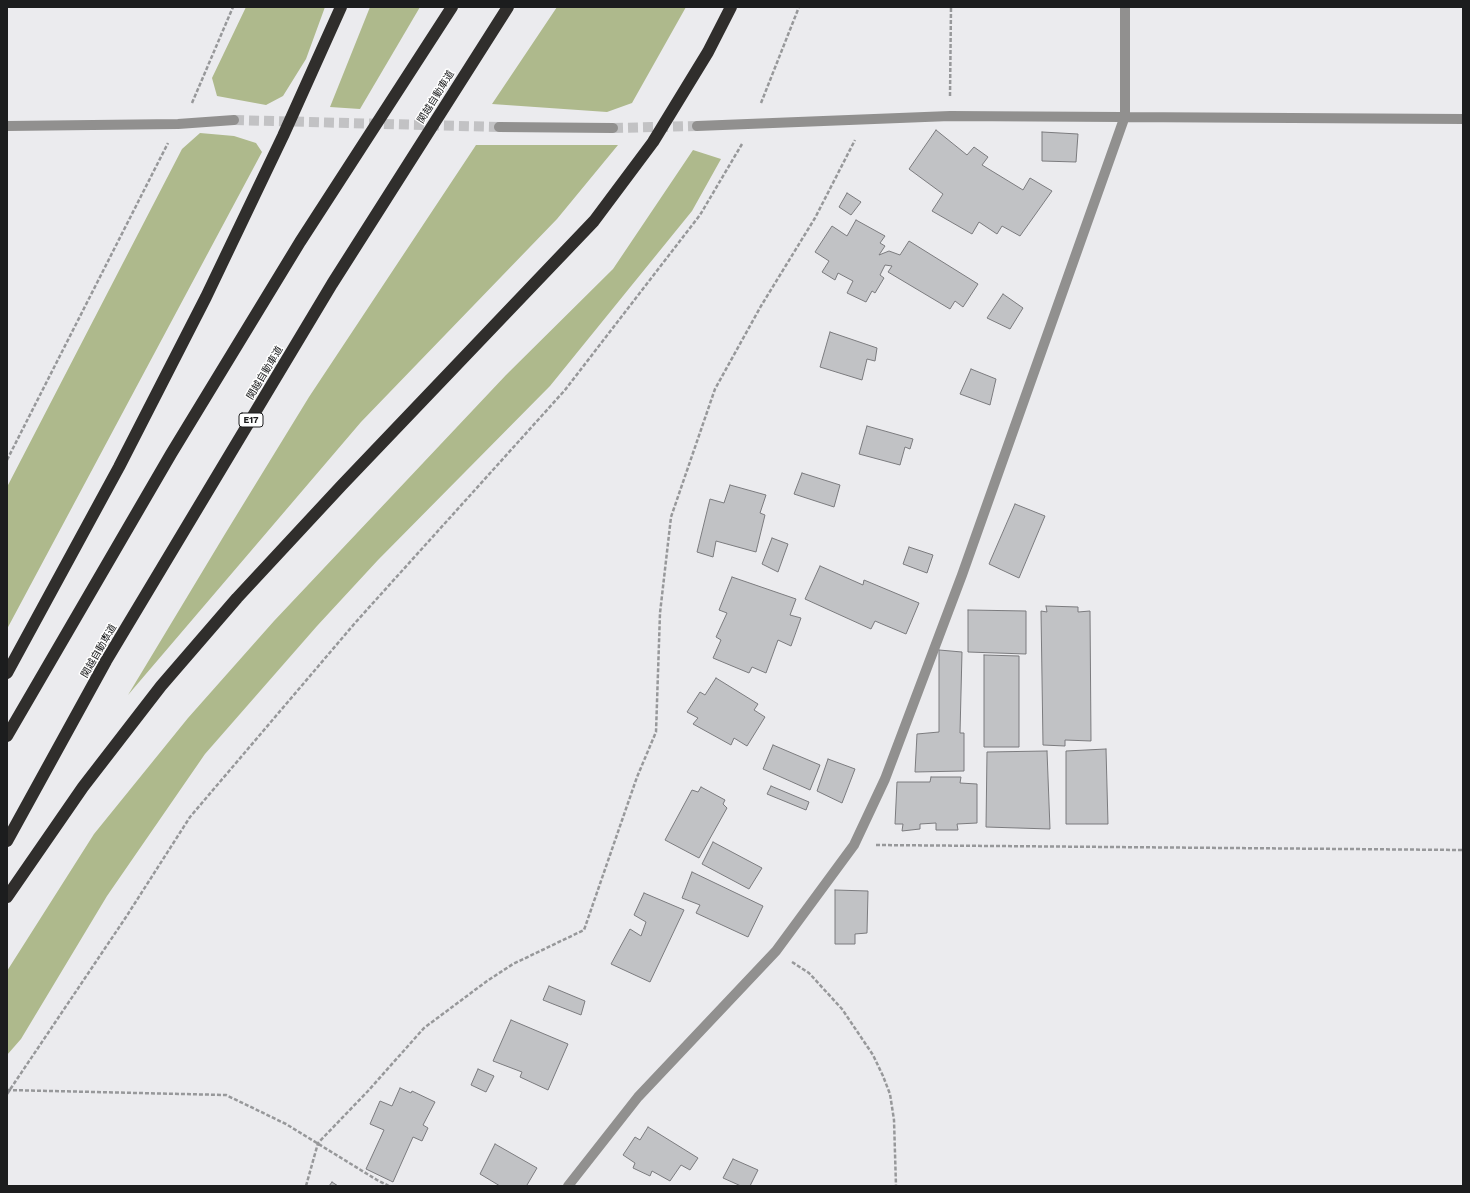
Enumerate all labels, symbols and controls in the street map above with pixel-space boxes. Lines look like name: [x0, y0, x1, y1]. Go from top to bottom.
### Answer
street label: 関越自動車道: [415, 68, 457, 126]
street label: 関越自動車道: [244, 344, 286, 402]
road number: E17: [239, 413, 263, 427]
street label: 関越自動車道: [79, 622, 119, 680]

